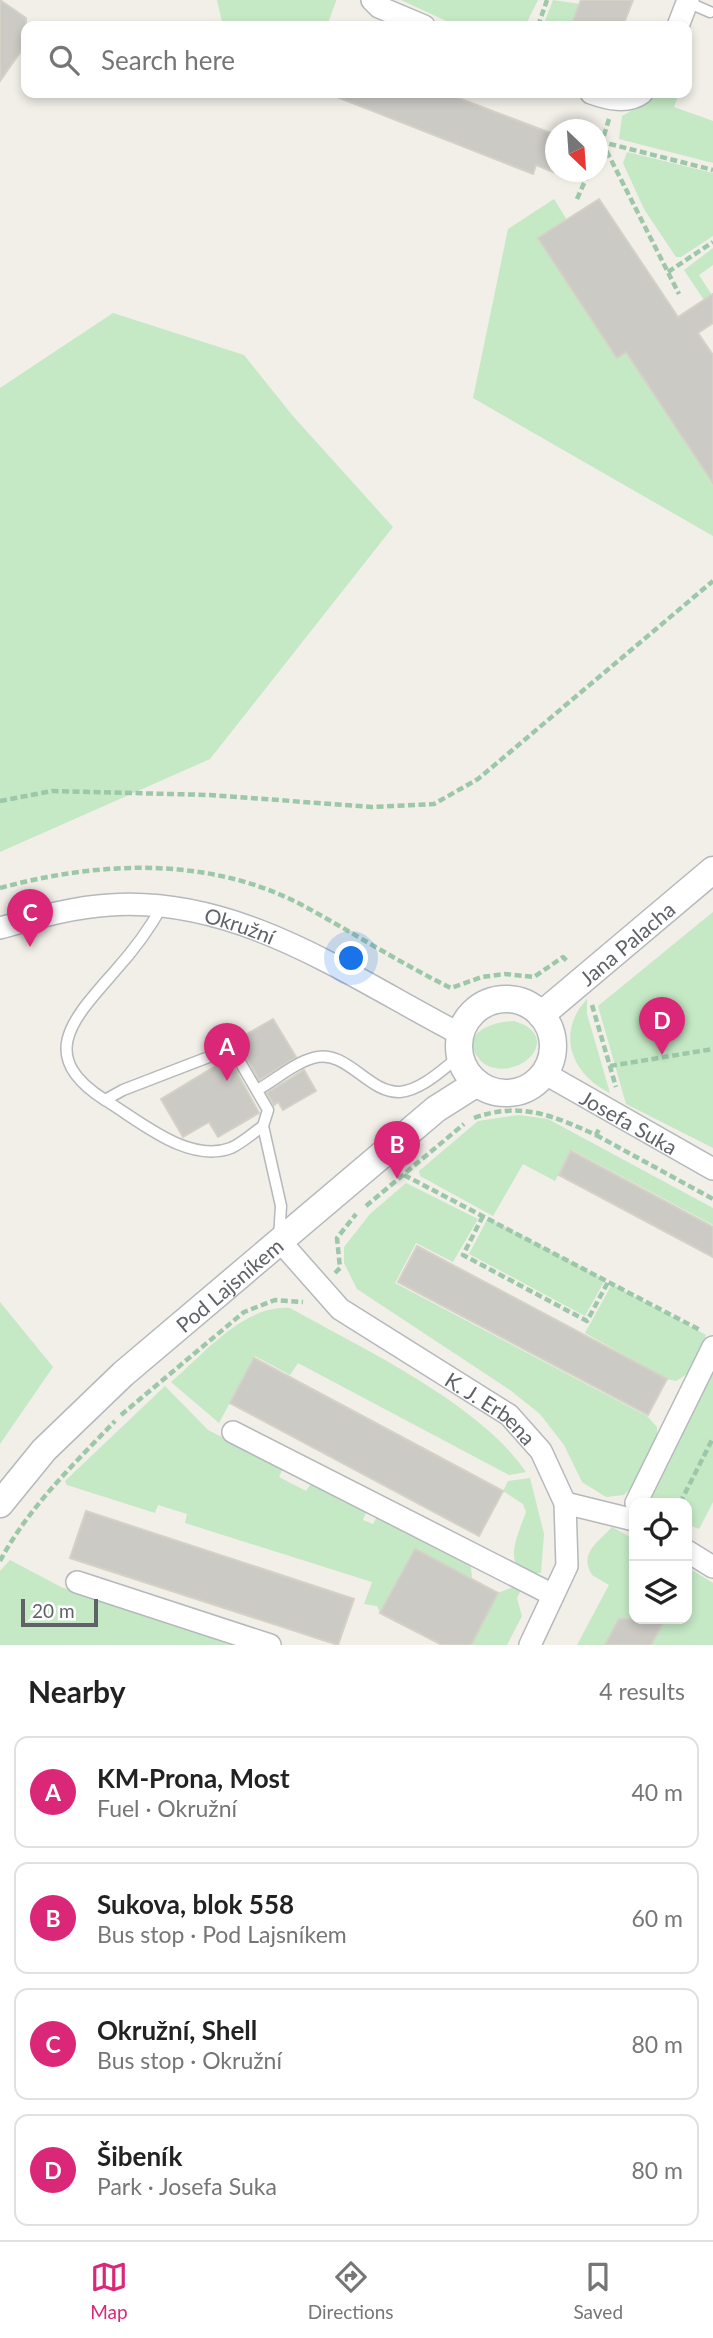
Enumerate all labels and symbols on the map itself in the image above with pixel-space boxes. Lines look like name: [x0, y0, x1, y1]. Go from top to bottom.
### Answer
north arrow: [545, 119, 608, 182]
pin: C: [7, 889, 53, 947]
street label: Jana Palacha: [574, 896, 679, 990]
street label: Okružní: [202, 901, 280, 949]
your location: [334, 941, 368, 975]
pin: D: [639, 997, 685, 1055]
pin: A: [204, 1023, 250, 1081]
street label: Josefa Suka: [576, 1084, 682, 1159]
pin: B: [374, 1121, 420, 1179]
street label: Pod Lajsníkem: [170, 1232, 287, 1337]
street label: K. J. Erbena: [441, 1366, 542, 1449]
scale bar: [21, 1596, 98, 1628]

